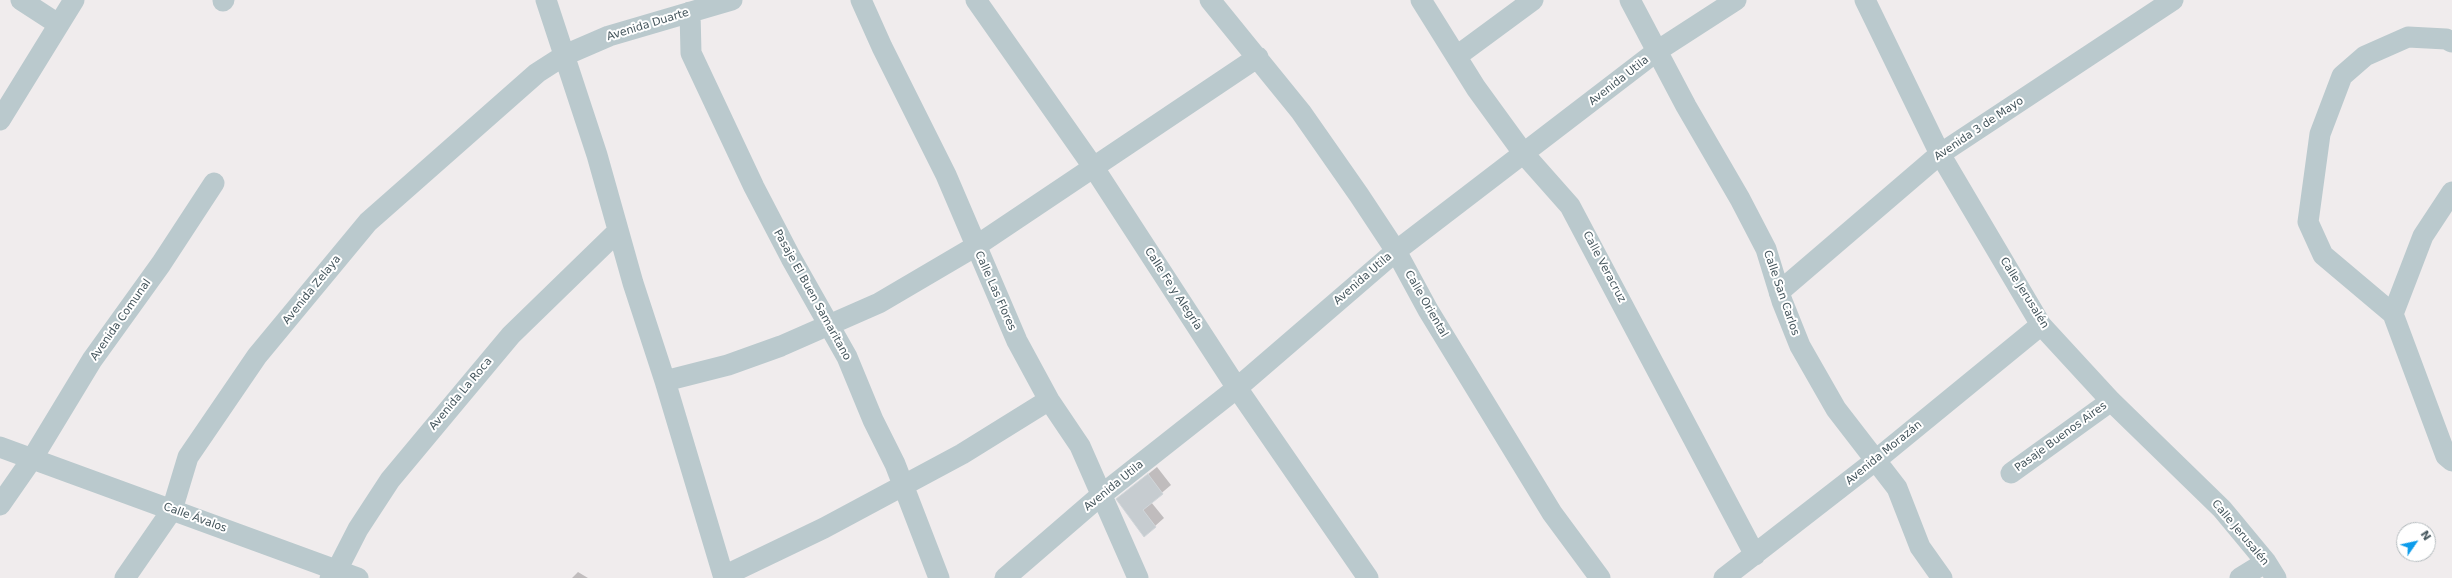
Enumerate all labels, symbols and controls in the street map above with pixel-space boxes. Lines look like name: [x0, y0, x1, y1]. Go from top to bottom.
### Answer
street label: Avenida Duarte: [605, 6, 691, 44]
street label: Avenida Utila: [1586, 53, 1652, 109]
street label: Avenida 3 de Mayo: [1932, 94, 2026, 164]
street label: Pasaje El Buen Samaritano: [770, 227, 854, 363]
street label: Calle Veracruz: [1580, 229, 1628, 305]
street label: Calle Fe y Alegría: [1141, 245, 1205, 333]
street label: Calle Las Flores: [972, 249, 1018, 333]
street label: Calle San Carlos: [1760, 249, 1802, 337]
street label: Avenida Utila: [1331, 250, 1395, 308]
street label: Avenida Zelaya: [280, 253, 344, 327]
street label: Calle Jerusalén: [1997, 255, 2051, 331]
street label: Calle Oriental: [1402, 268, 1450, 340]
street label: Avenida Comunal: [88, 277, 154, 363]
street label: Avenida La Roca: [427, 355, 495, 433]
street label: Pasaje Buenos Aires: [2013, 399, 2109, 475]
street label: Avenida Morazán: [1843, 418, 1925, 488]
street label: Avenida Utila: [1082, 458, 1146, 514]
street label: Calle Jerusalén: [2209, 498, 2271, 568]
street label: Calle Ávalos: [162, 500, 228, 536]
north arrow: [2396, 522, 2436, 562]
text: N: [2418, 528, 2434, 543]

